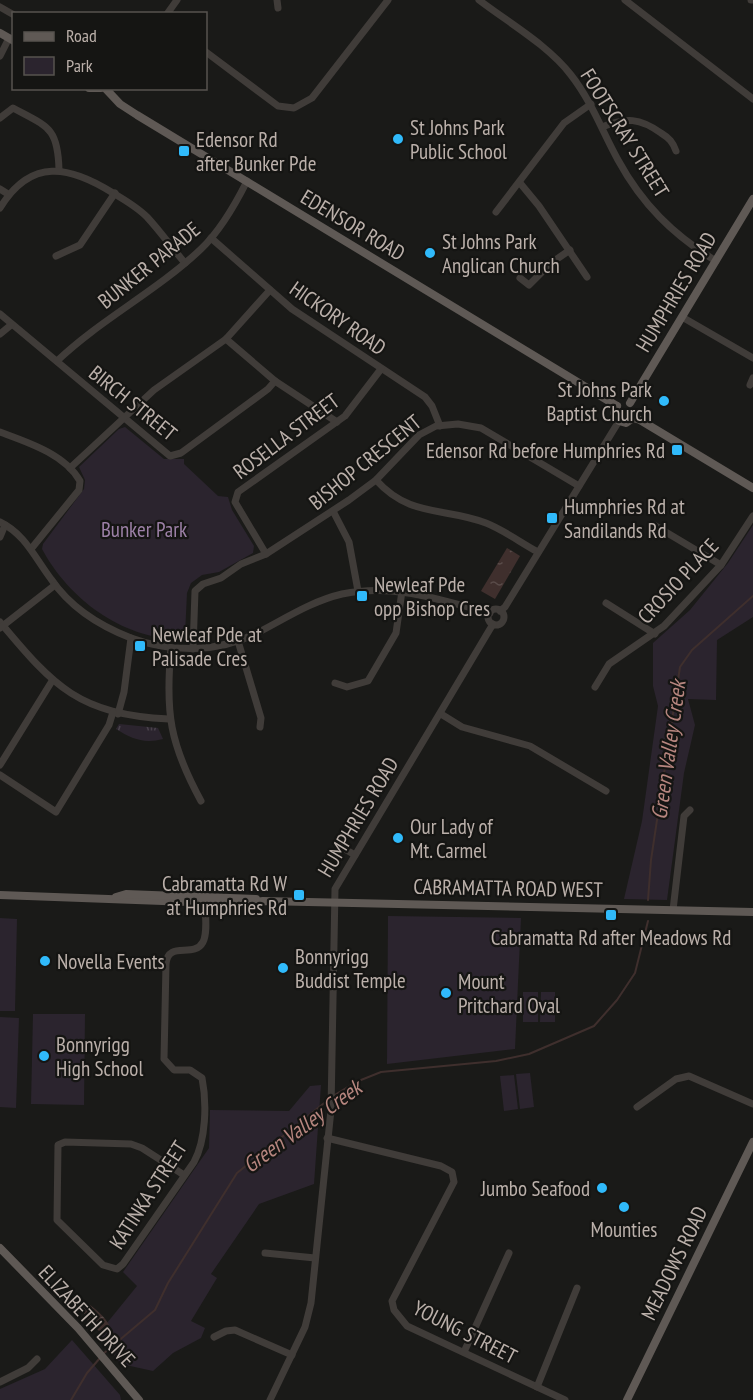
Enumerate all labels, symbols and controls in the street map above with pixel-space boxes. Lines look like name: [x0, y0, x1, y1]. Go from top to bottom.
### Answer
legend: [12, 12, 207, 90]
text: Road: [66, 24, 97, 47]
text: Park: [66, 54, 93, 77]
street label: FOOTSCRAY STREET: [575, 64, 676, 203]
place label: St Johns Park Public School: [410, 114, 507, 165]
place label: Edensor Rd after Bunker Pde: [196, 126, 316, 177]
marker: St Johns Park Public School: [391, 132, 405, 146]
marker: Edensor Rd after Bunker Pde: [177, 144, 191, 158]
street label: EDENSOR ROAD: [296, 183, 410, 267]
street label: BUNKER PARADE: [92, 216, 206, 314]
street label: HUMPHRIES ROAD: [630, 227, 722, 357]
place label: St Johns Park Anglican Church: [442, 228, 560, 279]
marker: St Johns Park Anglican Church: [423, 246, 437, 260]
street label: HICKORY ROAD: [285, 275, 391, 361]
street label: BIRCH STREET: [84, 359, 183, 447]
place label: St Johns Park Baptist Church: [546, 376, 652, 427]
street label: ROSELLA STREET: [228, 387, 345, 485]
marker: St Johns Park Baptist Church: [657, 394, 671, 408]
street label: BISHOP CRESCENT: [303, 408, 427, 516]
place label: Edensor Rd before Humphries Rd: [426, 437, 665, 464]
marker: Edensor Rd before Humphries Rd: [670, 443, 684, 457]
place label: Humphries Rd at Sandilands Rd: [564, 493, 685, 544]
marker: Humphries Rd at Sandilands Rd: [545, 511, 559, 525]
park label: Bunker Park: [101, 516, 187, 543]
street label: CROSIO PLACE: [632, 533, 724, 629]
place label: Newleaf Pde opp Bishop Cres: [374, 571, 490, 622]
marker: Newleaf Pde opp Bishop Cres: [355, 589, 369, 603]
place label: Newleaf Pde at Palisade Cres: [152, 621, 262, 672]
marker: Newleaf Pde at Palisade Cres: [133, 639, 147, 653]
water label: Green Valley Creek: [644, 676, 692, 821]
street label: HUMPHRIES ROAD: [312, 752, 404, 882]
place label: Our Lady of Mt. Carmel: [410, 813, 493, 864]
marker: Our Lady of Mt. Carmel: [391, 831, 405, 845]
place label: Cabramatta Rd W at Humphries Rd: [162, 870, 287, 921]
street label: CABRAMATTA ROAD WEST: [413, 873, 604, 903]
marker: Cabramatta Rd W at Humphries Rd: [292, 888, 306, 902]
marker: Cabramatta Rd after Meadows Rd: [604, 908, 618, 922]
place label: Cabramatta Rd after Meadows Rd: [491, 924, 731, 951]
place label: Bonnyrigg Buddist Temple: [295, 943, 406, 994]
place label: Novella Events: [57, 948, 165, 975]
marker: Novella Events: [38, 954, 52, 968]
marker: Bonnyrigg Buddist Temple: [276, 961, 290, 975]
place label: Mount Pritchard Oval: [458, 968, 560, 1019]
marker: Mount Pritchard Oval: [439, 986, 453, 1000]
place label: Bonnyrigg High School: [56, 1031, 143, 1082]
marker: Bonnyrigg High School: [37, 1049, 51, 1063]
water label: Green Valley Creek: [237, 1072, 369, 1179]
street label: KATINKA STREET: [103, 1135, 193, 1254]
place label: Jumbo Seafood: [480, 1175, 590, 1202]
marker: Jumbo Seafood: [595, 1181, 609, 1195]
marker: Mounties: [617, 1200, 631, 1214]
street label: MEADOWS ROAD: [635, 1202, 713, 1324]
place label: Mounties: [591, 1216, 657, 1243]
street label: ELIZABETH DRIVE: [33, 1259, 141, 1373]
street label: YOUNG STREET: [408, 1294, 522, 1370]

